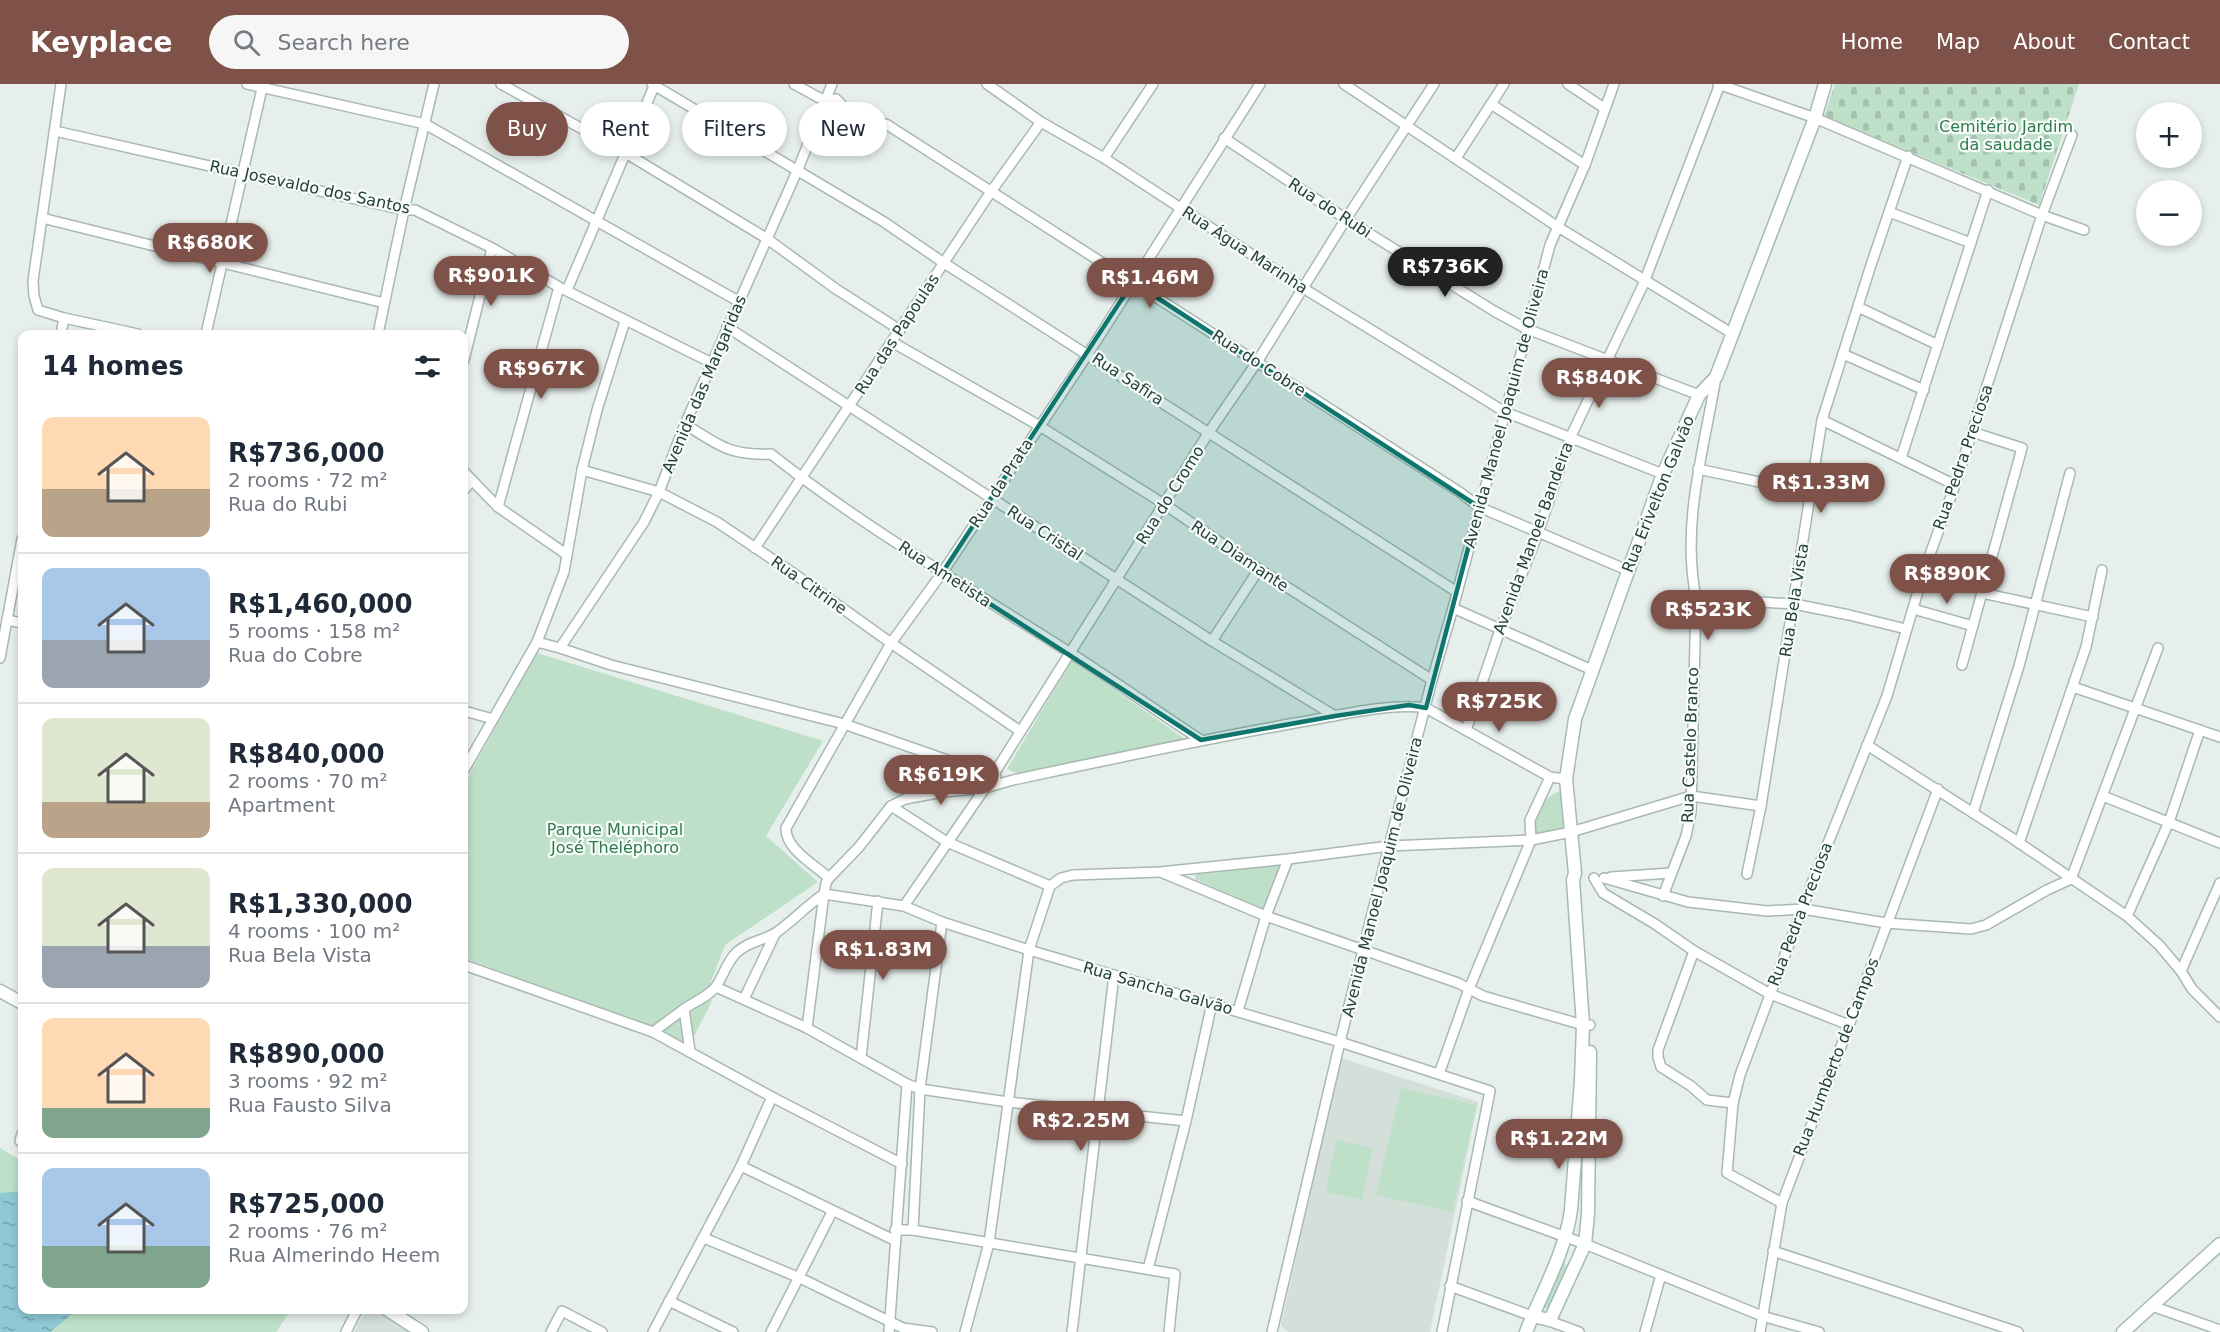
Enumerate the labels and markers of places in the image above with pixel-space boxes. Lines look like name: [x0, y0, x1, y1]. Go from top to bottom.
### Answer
pin: R$680K: [161, 223, 259, 274]
pin: R$736K: [1396, 247, 1494, 298]
pin: R$901K: [442, 256, 540, 307]
pin: R$1.46M: [1095, 258, 1205, 309]
pin: R$967K: [492, 349, 590, 400]
pin: R$840K: [1550, 358, 1648, 409]
pin: R$1.33M: [1766, 463, 1876, 514]
pin: R$890K: [1898, 554, 1996, 605]
pin: R$523K: [1659, 590, 1757, 641]
pin: R$725K: [1450, 682, 1548, 733]
pin: R$619K: [892, 755, 990, 806]
pin: R$1.83M: [828, 930, 938, 981]
pin: R$2.25M: [1026, 1101, 1136, 1152]
pin: R$1.22M: [1504, 1119, 1614, 1170]

